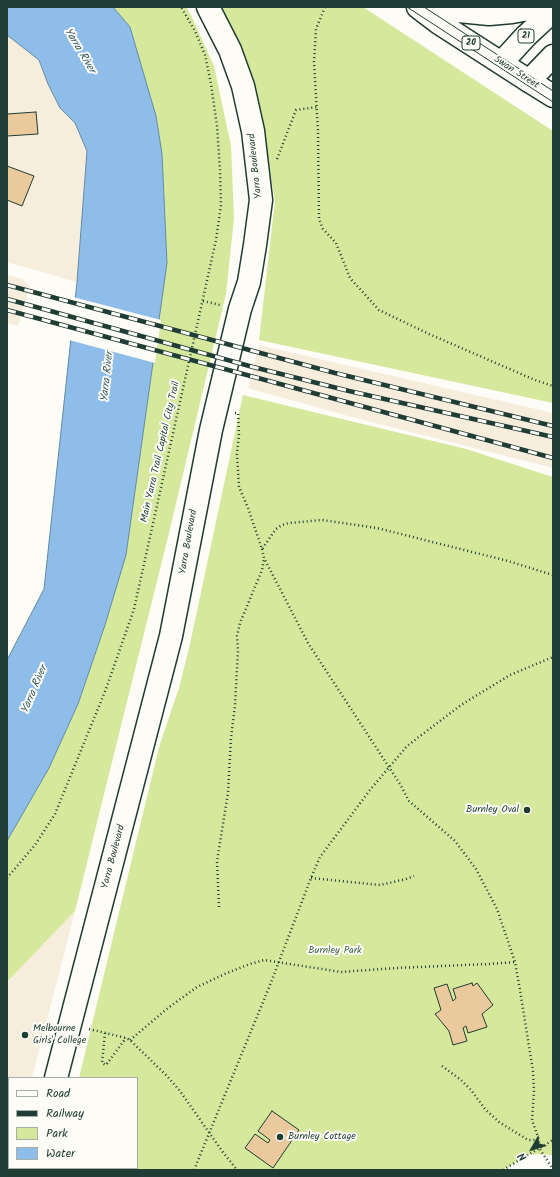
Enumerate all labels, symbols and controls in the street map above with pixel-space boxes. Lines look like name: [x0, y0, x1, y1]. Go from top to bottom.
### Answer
water label: Yarra River: [60, 26, 98, 76]
road number: 21: [518, 29, 534, 43]
road number: 20: [462, 36, 480, 50]
street label: Swan Street: [491, 54, 541, 92]
street label: Yarra Boulevard: [247, 133, 265, 199]
water label: Yarra River: [99, 351, 117, 403]
street label: Main Yarra Trail Capital City Trail: [139, 380, 183, 524]
street label: Yarra Boulevard: [177, 509, 201, 575]
water label: Yarra River: [19, 664, 51, 716]
place label: Burnley Oval: [466, 804, 519, 816]
marker: Burnley Oval: [522, 805, 532, 815]
street label: Yarra Boulevard: [100, 824, 128, 890]
park label: Burnley Park: [308, 945, 362, 957]
place label: Melbourne Girls' College: [33, 1023, 86, 1046]
marker: Melbourne Girls' College: [20, 1030, 30, 1040]
legend: [8, 1077, 138, 1169]
text: Road: [46, 1084, 70, 1103]
text: Railway: [46, 1104, 84, 1123]
text: Park: [46, 1124, 68, 1143]
north arrow: [512, 1129, 552, 1169]
place label: Burnley Cottage: [288, 1131, 356, 1143]
marker: Burnley Cottage: [275, 1132, 285, 1142]
text: Water: [46, 1144, 75, 1163]
text: N: [513, 1148, 532, 1165]

